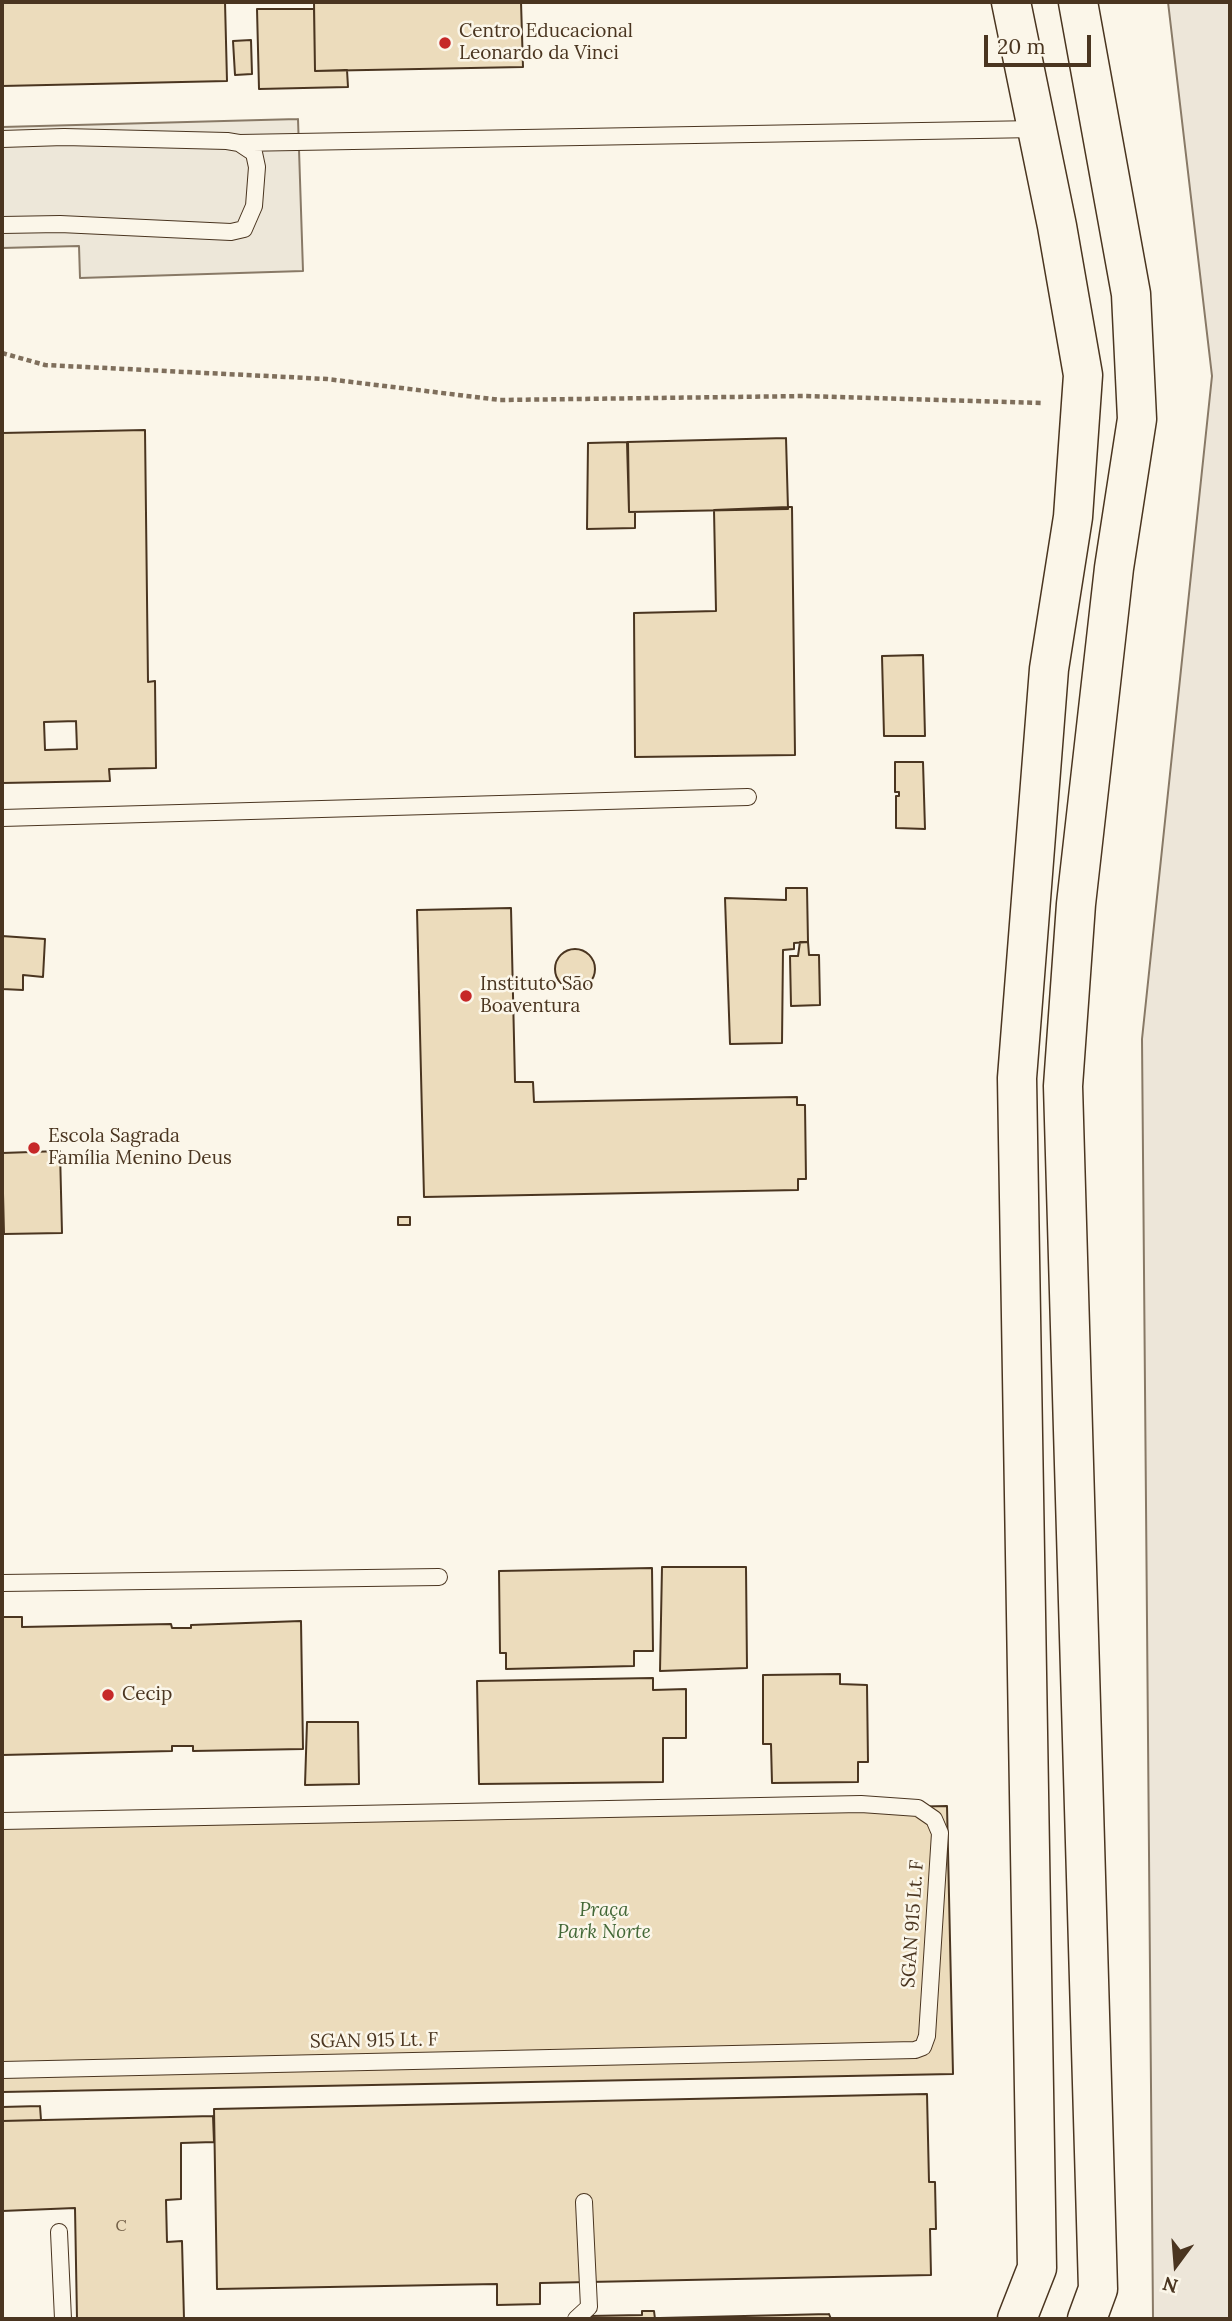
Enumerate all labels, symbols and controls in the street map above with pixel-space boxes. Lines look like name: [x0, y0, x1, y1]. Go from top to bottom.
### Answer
place label: Centro Educacional Leonardo da Vinci: [459, 21, 633, 65]
scale bar: [987, 21, 1094, 65]
text: 20 m: [997, 33, 1046, 60]
marker: Centro Educacional Leonardo da Vinci: [437, 35, 453, 51]
place label: Instituto São Boaventura: [480, 974, 593, 1018]
marker: Instituto São Boaventura: [458, 988, 474, 1004]
place label: Escola Sagrada Família Menino Deus: [48, 1126, 232, 1170]
marker: Escola Sagrada Família Menino Deus: [26, 1140, 42, 1156]
place label: Cecip: [122, 1684, 172, 1706]
marker: Cecip: [100, 1687, 116, 1703]
street label: SGAN 915 Lt. F: [897, 1859, 929, 1989]
park label: Praça Park Norte: [557, 1900, 651, 1944]
street label: SGAN 915 Lt. F: [310, 2028, 438, 2054]
house number: C: [115, 2216, 127, 2236]
north arrow: [1141, 2230, 1211, 2300]
text: N: [1160, 2272, 1181, 2299]

